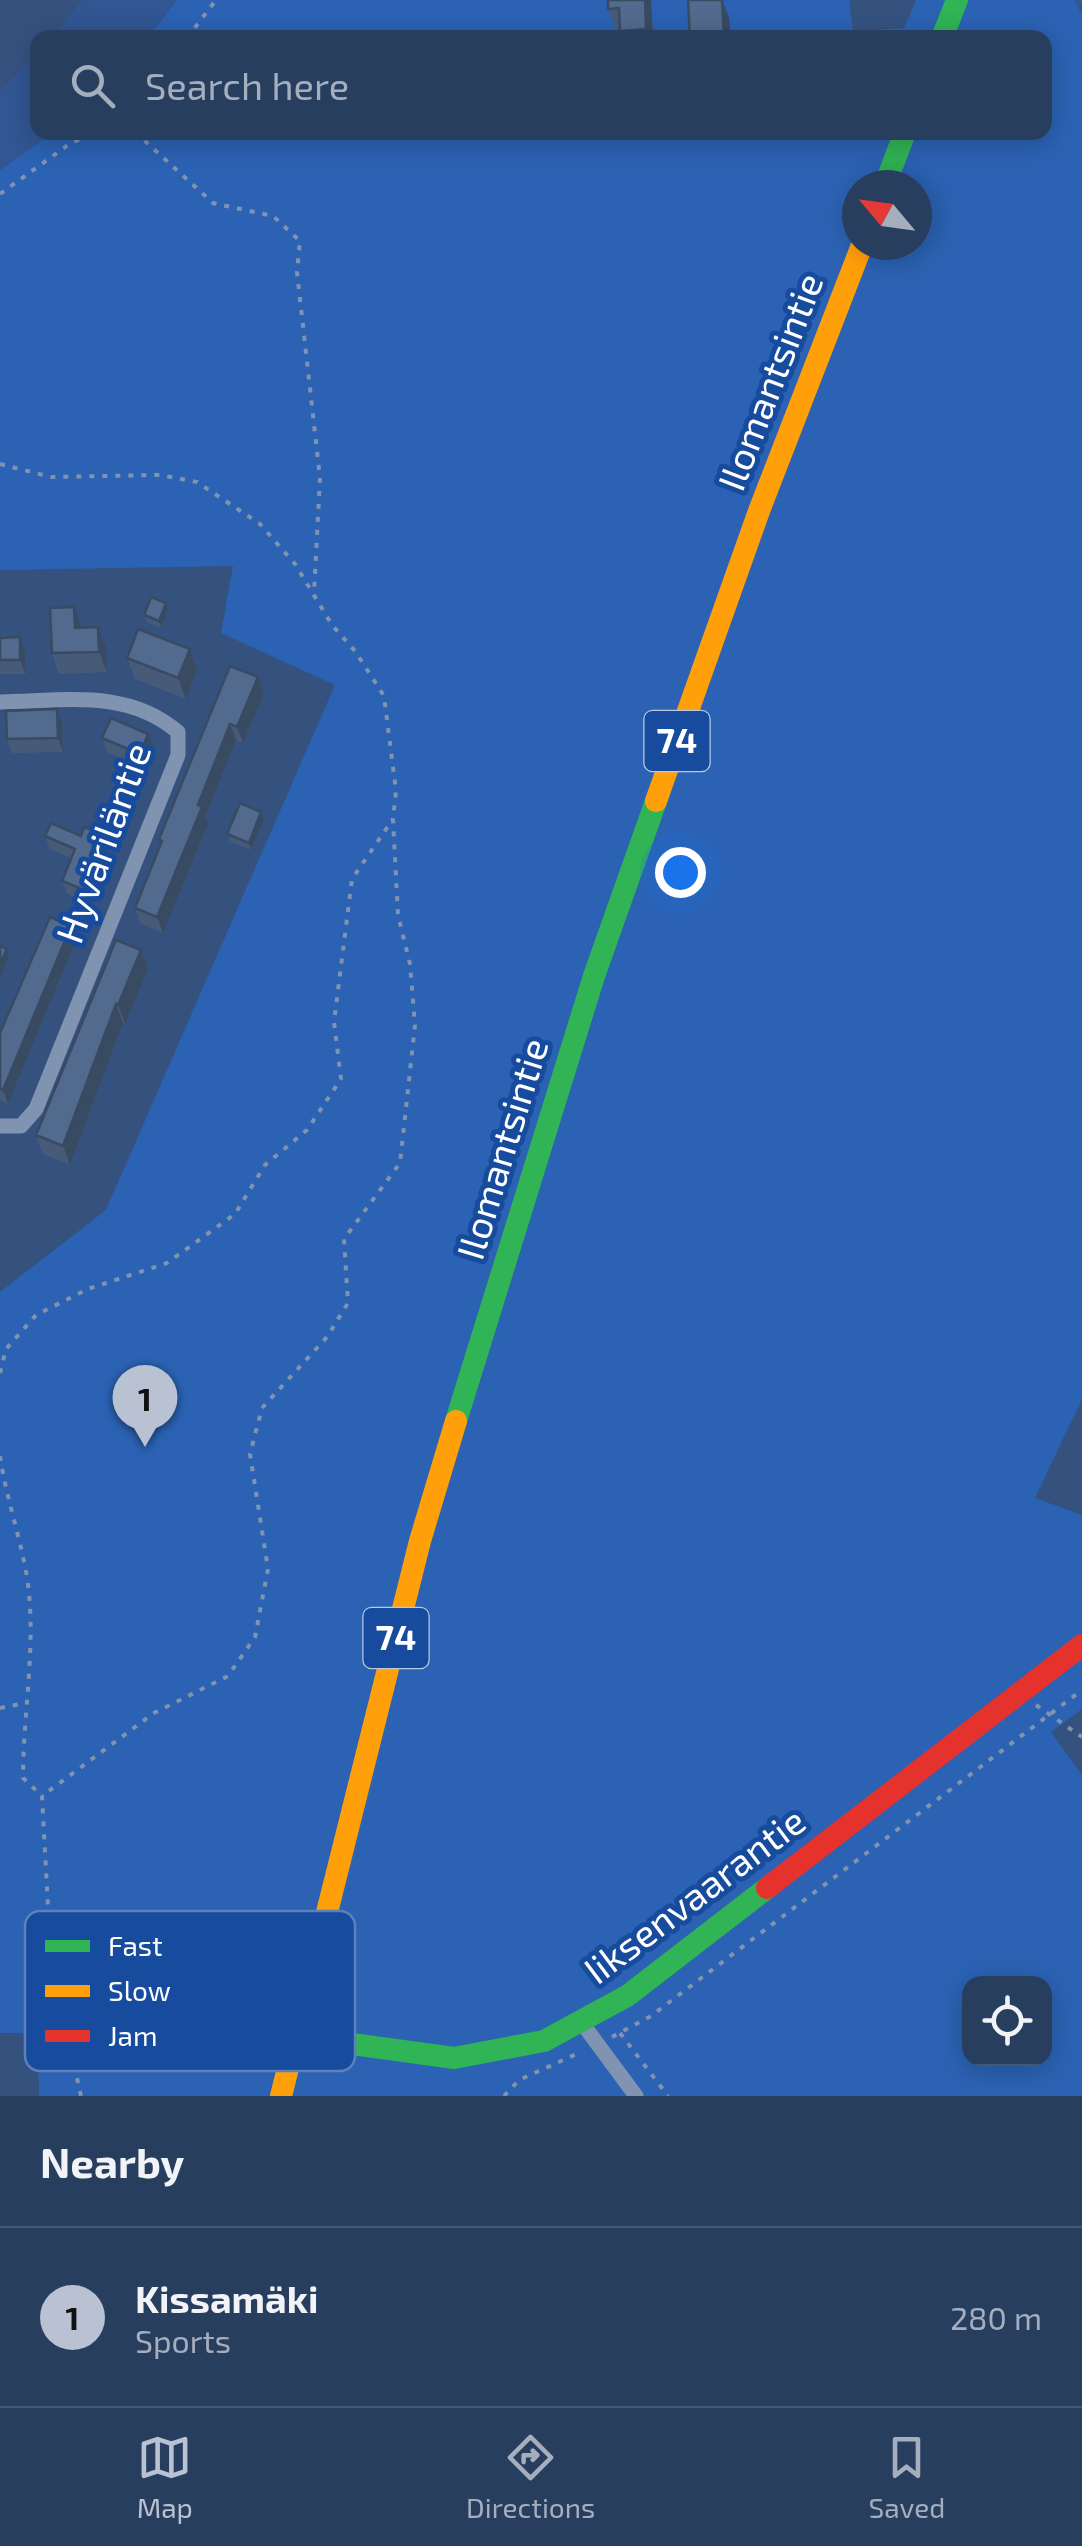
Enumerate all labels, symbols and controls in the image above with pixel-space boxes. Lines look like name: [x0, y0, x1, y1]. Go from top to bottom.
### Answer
search box: [30, 30, 1052, 140]
icon: search: [65, 58, 120, 113]
text: Search here: [145, 62, 349, 108]
north arrow: [842, 170, 932, 260]
street label: Ilomantsintie: [707, 266, 832, 496]
road number: 74: [644, 711, 710, 771]
street label: Hyväriläntie: [45, 736, 160, 949]
your location: [655, 847, 706, 898]
street label: Ilomantsintie: [446, 1032, 557, 1264]
pin: 1: [112, 1364, 178, 1447]
road number: 74: [364, 1608, 428, 1668]
street label: Iiksenvaarantie: [574, 1796, 813, 1992]
legend: [25, 1911, 355, 2071]
text: Fast: [108, 1928, 163, 1962]
text: Slow: [108, 1973, 171, 2007]
map controls: [962, 1976, 1052, 2066]
button: locate: [962, 1976, 1052, 2066]
text: Jam: [108, 2018, 157, 2052]
text: Nearby: [40, 2136, 184, 2186]
text: Kissamäki: [135, 2275, 318, 2321]
text: 1: [66, 2298, 79, 2336]
text: 280 m: [950, 2298, 1042, 2336]
text: Sports: [135, 2321, 231, 2359]
tab: Map: [137, 2430, 193, 2524]
tab: Directions: [466, 2430, 595, 2524]
tab: Saved: [869, 2430, 945, 2524]

